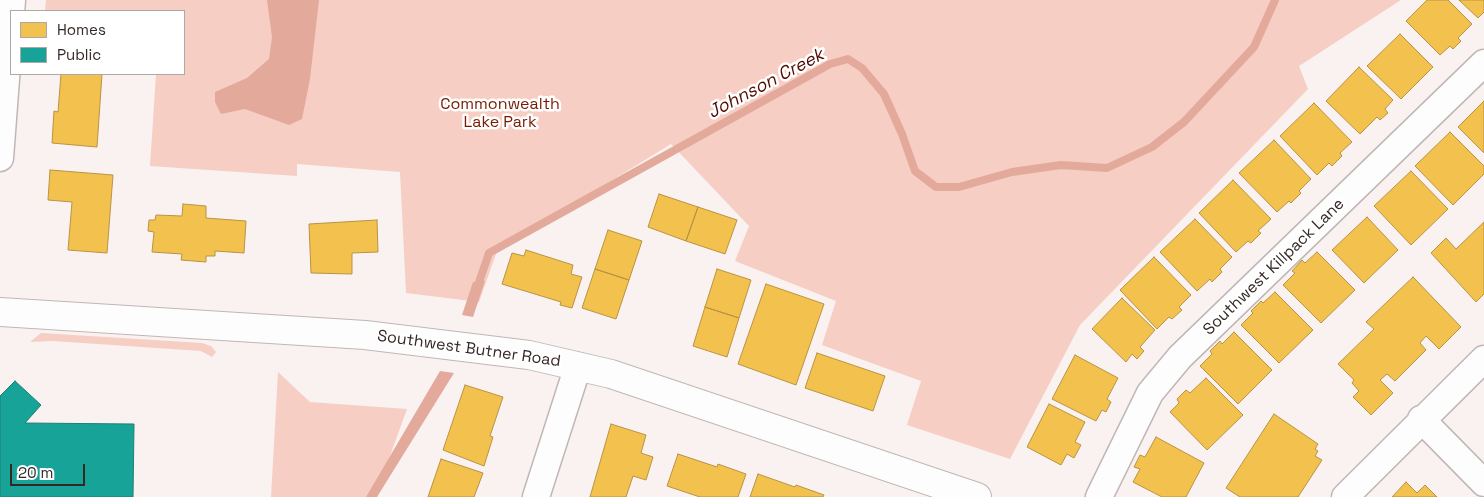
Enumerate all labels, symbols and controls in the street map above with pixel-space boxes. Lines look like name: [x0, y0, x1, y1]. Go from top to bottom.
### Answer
legend: [10, 10, 185, 75]
text: Homes: [57, 20, 106, 39]
water label: Johnson Creek: [704, 44, 828, 124]
text: Public: [57, 45, 101, 64]
park label: Commonwealth Lake Park: [440, 95, 560, 133]
street label: Southwest Killpack Lane: [1199, 195, 1349, 339]
street label: Southwest Butner Road: [376, 327, 562, 371]
scale bar: [12, 454, 88, 486]
text: 20 m: [18, 463, 53, 482]

